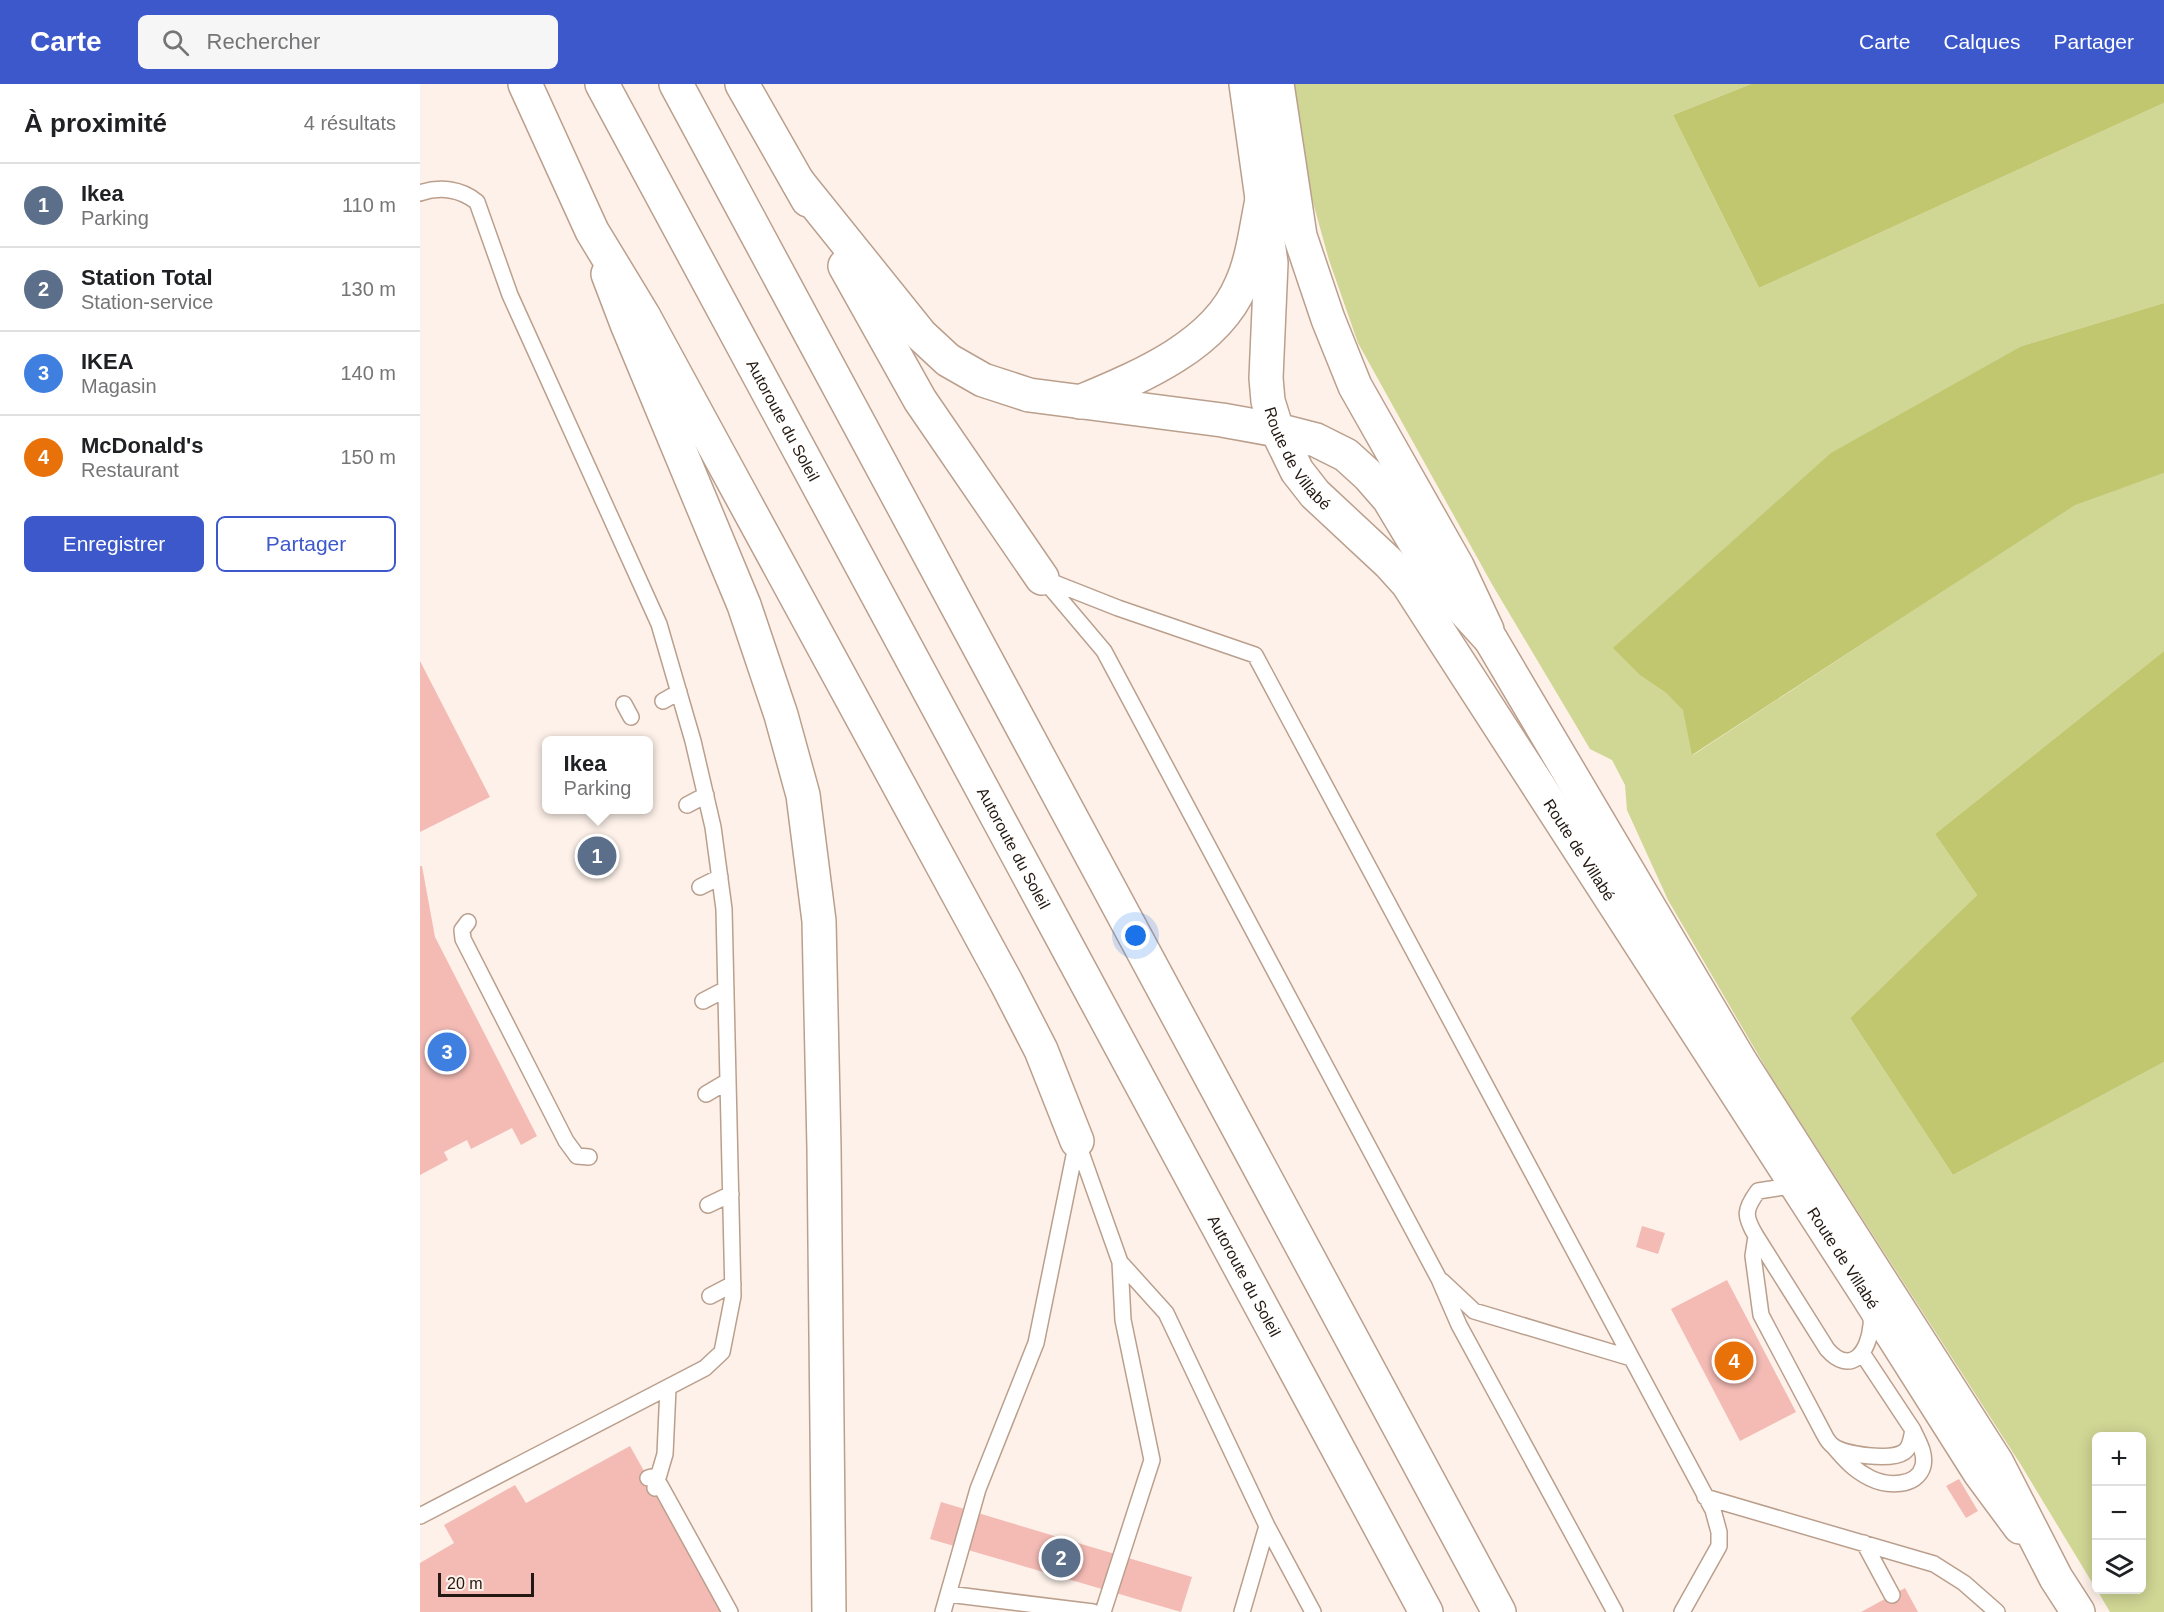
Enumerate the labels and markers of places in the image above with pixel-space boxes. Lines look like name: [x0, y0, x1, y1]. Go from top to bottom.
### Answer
pin: 1: [578, 834, 616, 878]
pin: 3: [428, 1030, 466, 1074]
pin: 4: [1714, 1338, 1754, 1384]
pin: 2: [1042, 1536, 1080, 1580]

